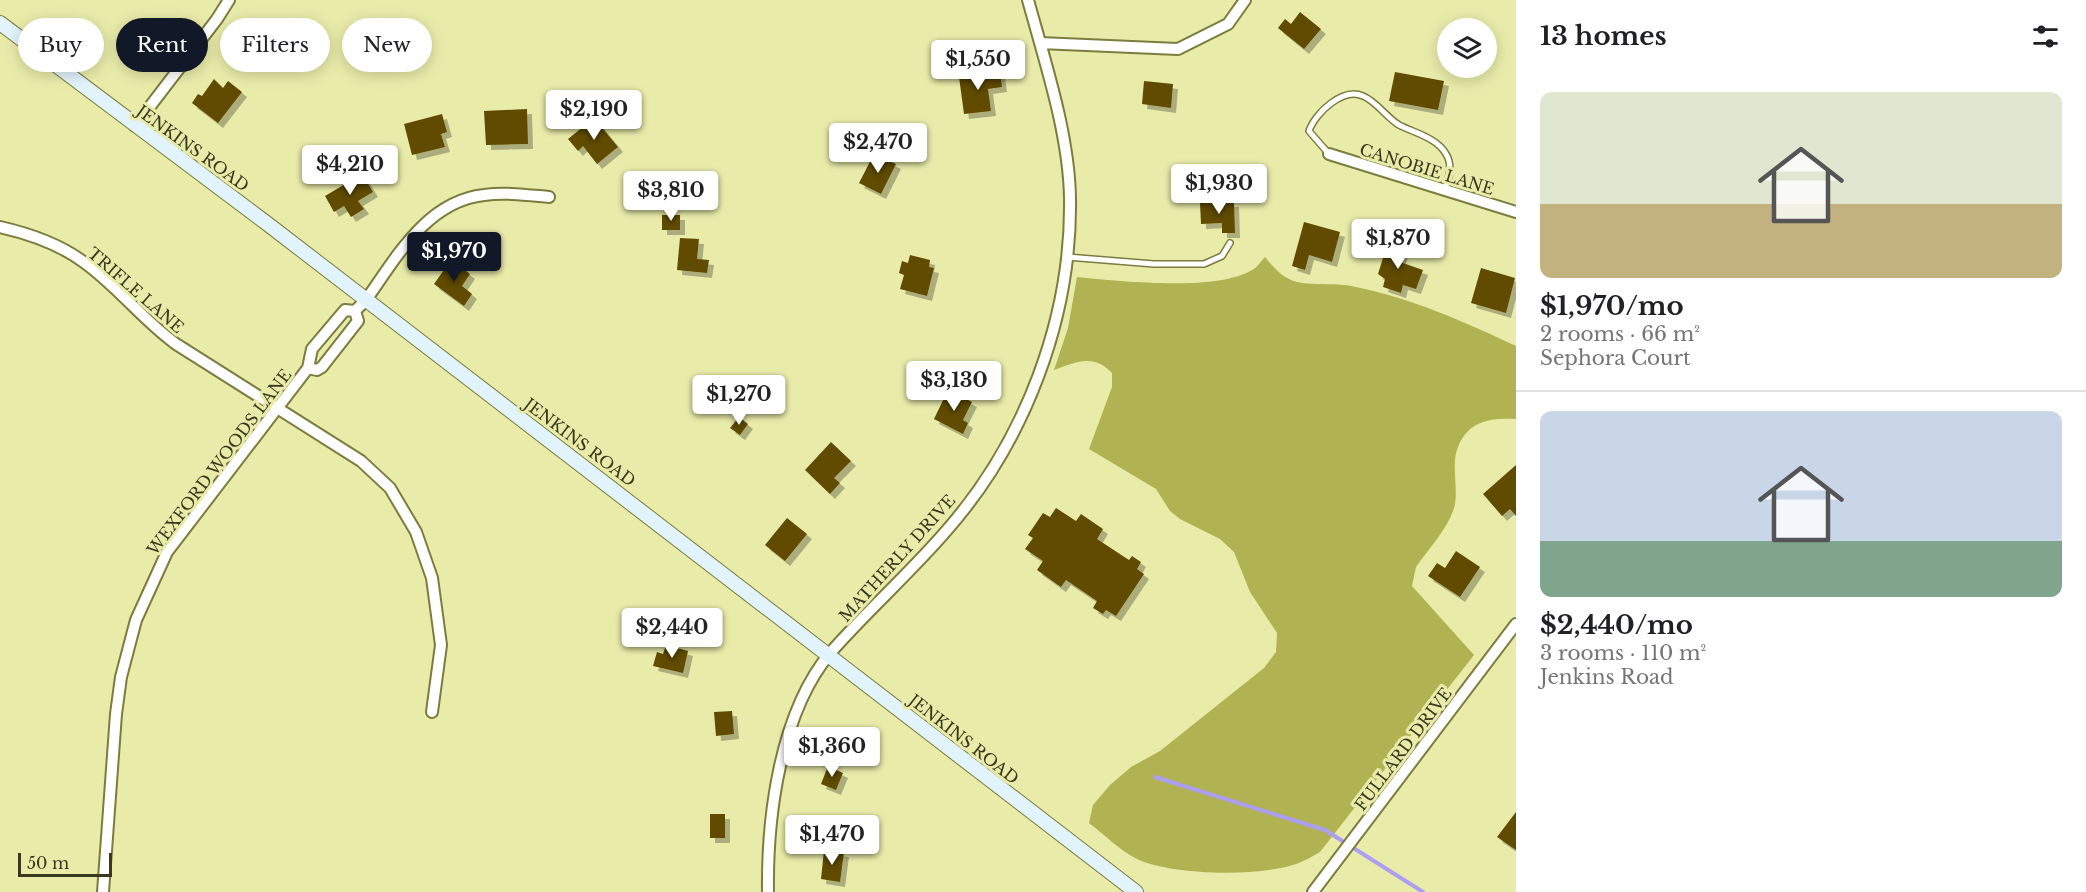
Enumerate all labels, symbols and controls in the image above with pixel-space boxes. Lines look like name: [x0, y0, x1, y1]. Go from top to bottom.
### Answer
chip: Buy: [18, 18, 104, 72]
chip: Rent: [116, 18, 208, 72]
chip: Filters: [220, 18, 330, 72]
chip: New: [342, 18, 432, 72]
map controls: [1437, 18, 1497, 78]
button: layers: [1437, 18, 1497, 78]
text: 13 homes: [1540, 20, 1667, 52]
icon: filters: [2029, 20, 2062, 53]
pin: $1,550: [929, 40, 1027, 91]
text: $1,550: [945, 47, 1011, 71]
pin: $2,190: [545, 90, 643, 141]
text: $2,190: [560, 97, 628, 121]
street label: JENKINS ROAD: [131, 99, 253, 196]
pin: $2,470: [829, 123, 927, 174]
text: $2,470: [843, 130, 913, 154]
icon: home: [1747, 131, 1855, 239]
street label: CANOBIE LANE: [1357, 139, 1497, 199]
pin: $4,210: [301, 145, 399, 196]
text: $4,210: [316, 152, 384, 176]
pin: $1,930: [1170, 164, 1268, 215]
pin: $3,810: [622, 171, 720, 222]
text: $1,930: [1185, 171, 1253, 195]
text: $3,810: [637, 178, 705, 202]
pin: $1,870: [1349, 219, 1447, 270]
text: $1,870: [1366, 226, 1430, 250]
pin: $1,970: [405, 232, 503, 283]
text: $1,970: [421, 239, 487, 263]
street label: TRIFLE LANE: [84, 243, 188, 337]
text: $1,970/mo: [1540, 290, 1684, 322]
text: 2 rooms · 66 m²: [1540, 322, 1700, 346]
text: Sephora Court: [1540, 346, 1691, 370]
pin: $3,130: [905, 361, 1003, 412]
street label: WEXFORD WOODS LANE: [142, 365, 295, 560]
text: $3,130: [920, 368, 988, 392]
pin: $1,270: [690, 375, 788, 426]
text: $1,270: [706, 382, 772, 406]
street label: JENKINS ROAD: [519, 392, 640, 490]
icon: home: [1747, 450, 1855, 558]
street label: MATHERLY DRIVE: [835, 490, 959, 626]
pin: $2,440: [623, 608, 721, 659]
text: $2,440/mo: [1540, 609, 1693, 641]
text: $2,440: [636, 615, 708, 639]
text: 3 rooms · 110 m²: [1540, 641, 1706, 665]
text: Jenkins Road: [1540, 665, 1674, 689]
street label: FULLARD DRIVE: [1350, 684, 1456, 814]
street label: JENKINS ROAD: [903, 689, 1023, 788]
pin: $1,360: [783, 727, 881, 778]
text: $1,360: [798, 734, 866, 758]
pin: $1,470: [783, 815, 881, 866]
text: $1,470: [799, 822, 865, 846]
scale bar: [18, 850, 112, 878]
text: 50 m: [27, 853, 69, 873]

